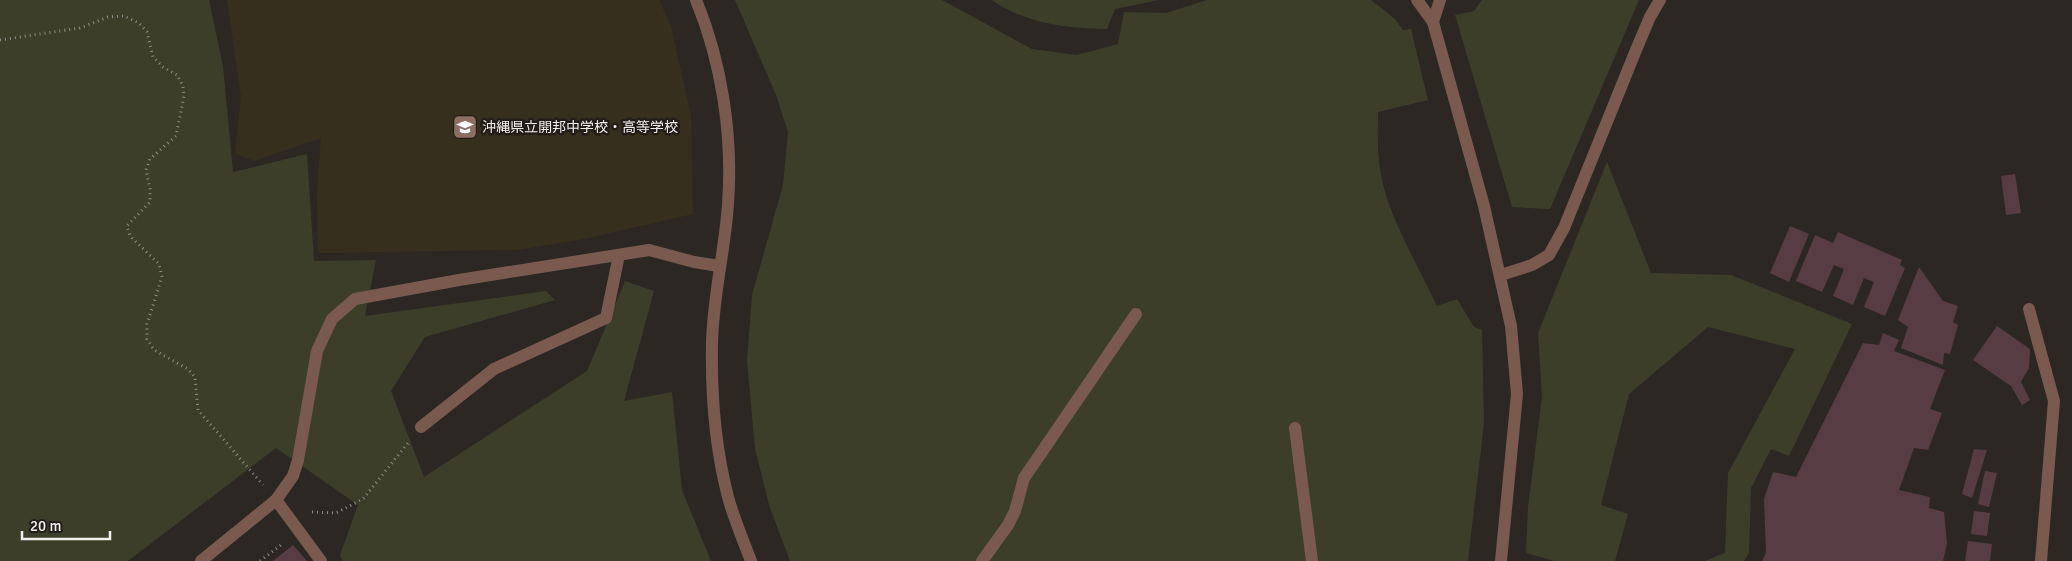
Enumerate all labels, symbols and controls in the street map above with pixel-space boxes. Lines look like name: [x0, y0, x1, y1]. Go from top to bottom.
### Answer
school or university icon: 沖縄県立開邦中学校・高等学校: [452, 114, 478, 140]
place label: 沖縄県立開邦中学校・高等学校: [482, 119, 678, 136]
scale bar: [22, 508, 110, 540]
text: 20 m: [30, 517, 61, 535]

